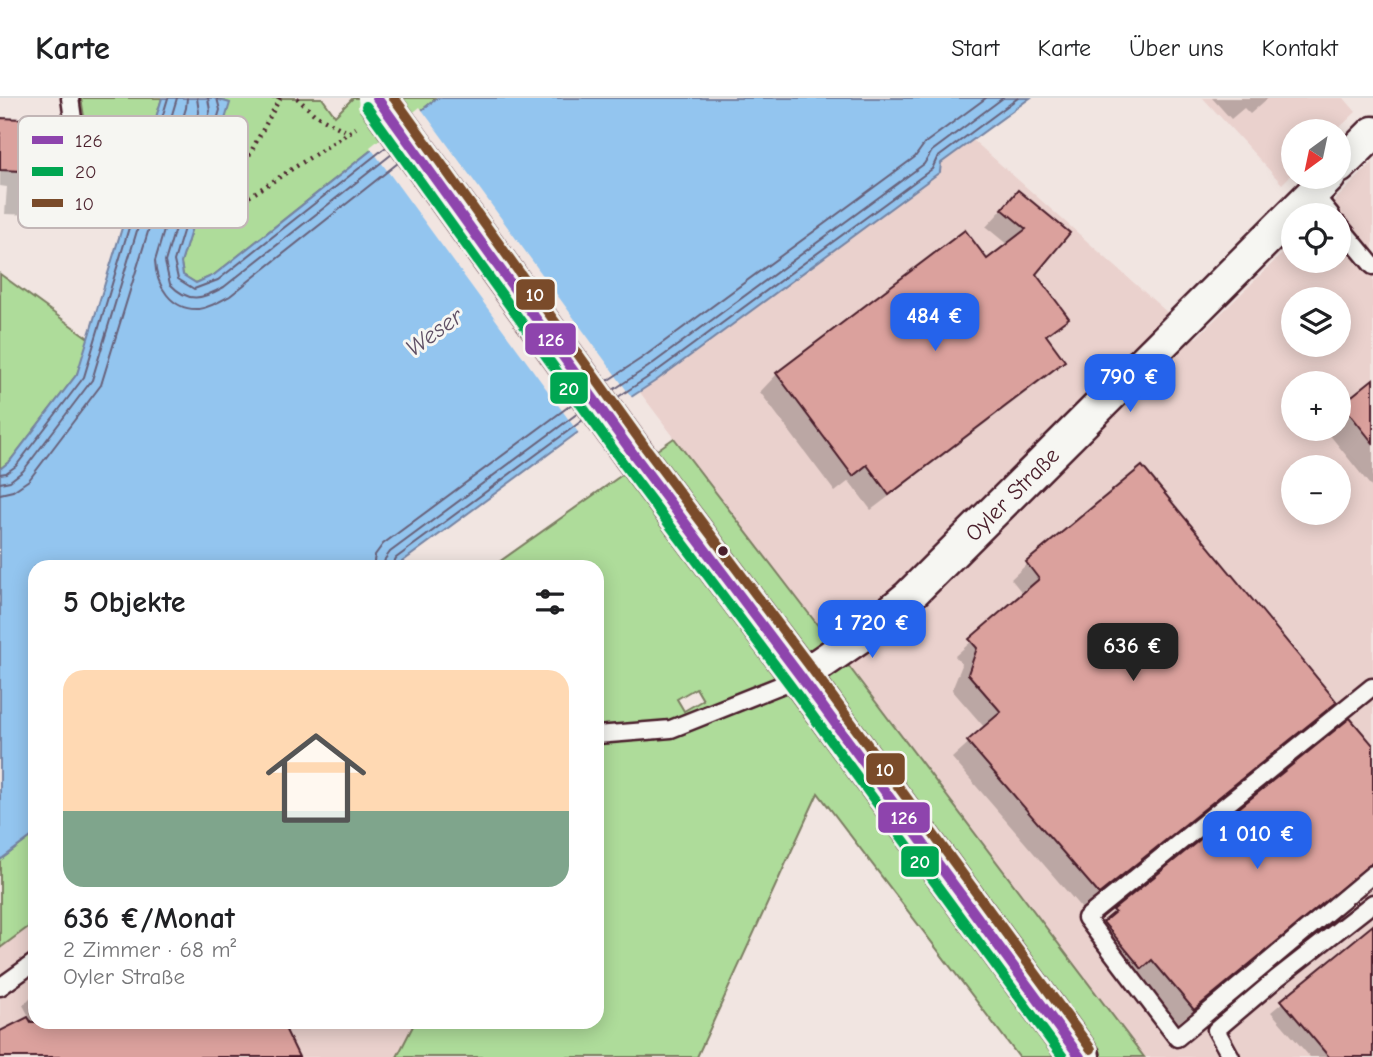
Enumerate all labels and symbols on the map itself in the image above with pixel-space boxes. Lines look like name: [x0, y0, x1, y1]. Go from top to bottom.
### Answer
legend: [18, 116, 248, 228]
north arrow: [1281, 119, 1351, 189]
text: 126: [75, 130, 103, 152]
text: 20: [75, 161, 97, 183]
text: 10: [75, 193, 94, 215]
line badge: 10: [515, 278, 556, 311]
text: 10: [526, 284, 544, 306]
pin: 484 €: [886, 294, 984, 353]
water label: Weser: [400, 301, 469, 362]
line badge: 126: [524, 322, 577, 356]
text: 126: [538, 329, 564, 351]
pin: 790 €: [1081, 354, 1179, 414]
line badge: 20: [549, 371, 589, 405]
text: 20: [559, 378, 579, 400]
street label: Oyler Straße: [960, 442, 1065, 547]
unlabelled marker: [716, 544, 730, 558]
pin: 1 720 €: [807, 601, 937, 660]
pin: 636 €: [1084, 624, 1182, 683]
line badge: 10: [865, 752, 906, 786]
text: 10: [876, 759, 894, 781]
line badge: 126: [877, 801, 931, 834]
text: 126: [891, 807, 917, 829]
pin: 1 010 €: [1192, 812, 1322, 871]
line badge: 20: [900, 845, 940, 878]
text: 20: [910, 851, 930, 873]

